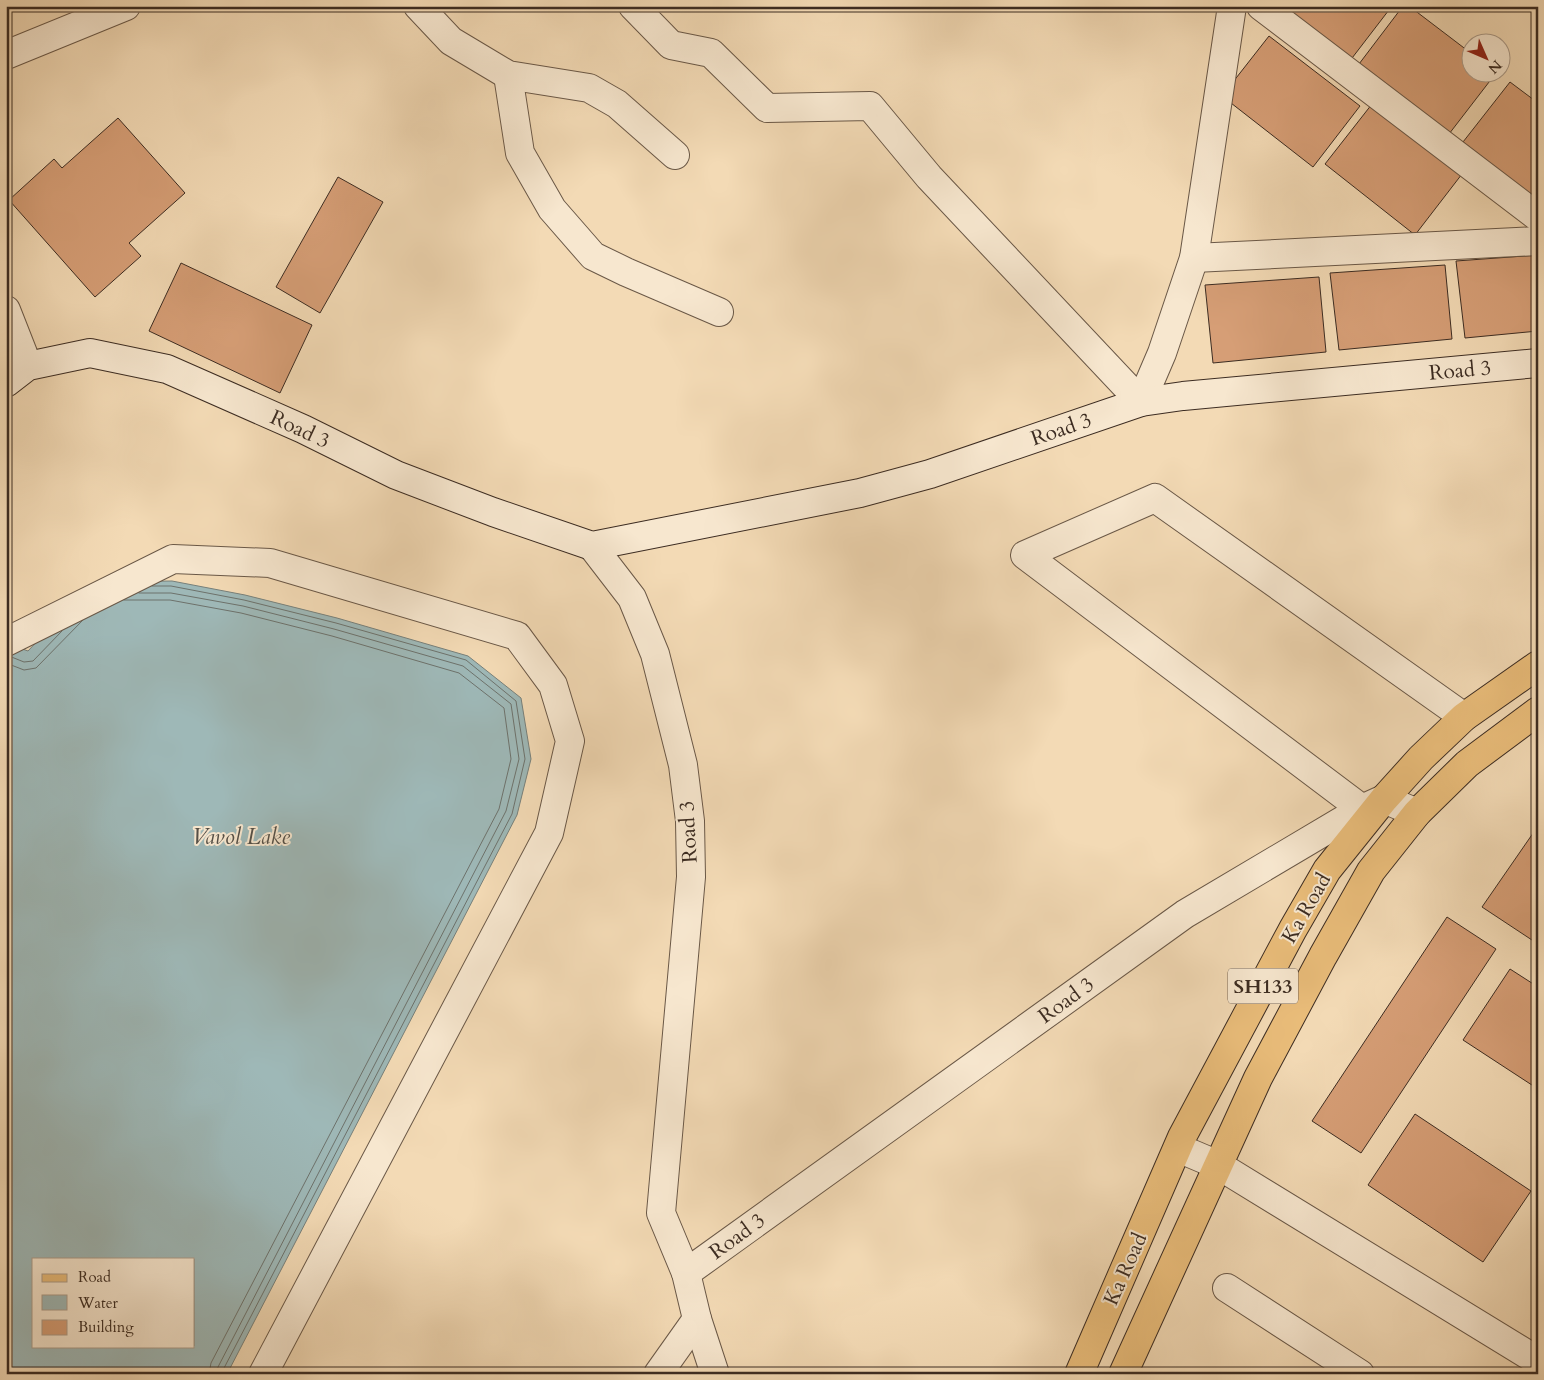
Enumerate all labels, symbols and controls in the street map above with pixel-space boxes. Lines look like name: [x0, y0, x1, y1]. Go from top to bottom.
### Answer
north arrow: [1462, 32, 1512, 82]
text: N: [1484, 56, 1506, 78]
street label: Road 3: [1428, 353, 1492, 388]
street label: Road 3: [265, 403, 334, 456]
street label: Road 3: [1027, 406, 1095, 453]
street label: Road 3: [672, 800, 705, 864]
water label: Vavol Lake: [192, 822, 290, 852]
street label: Ka Road: [1275, 868, 1338, 949]
road number: SH133: [1228, 968, 1298, 1004]
street label: Road 3: [1032, 970, 1100, 1031]
street label: Road 3: [703, 1206, 771, 1267]
street label: Ka Road: [1097, 1228, 1154, 1310]
legend: [32, 1258, 195, 1348]
text: Road: [78, 1267, 111, 1287]
text: Water: [77, 1293, 119, 1313]
text: Building: [78, 1317, 134, 1337]

